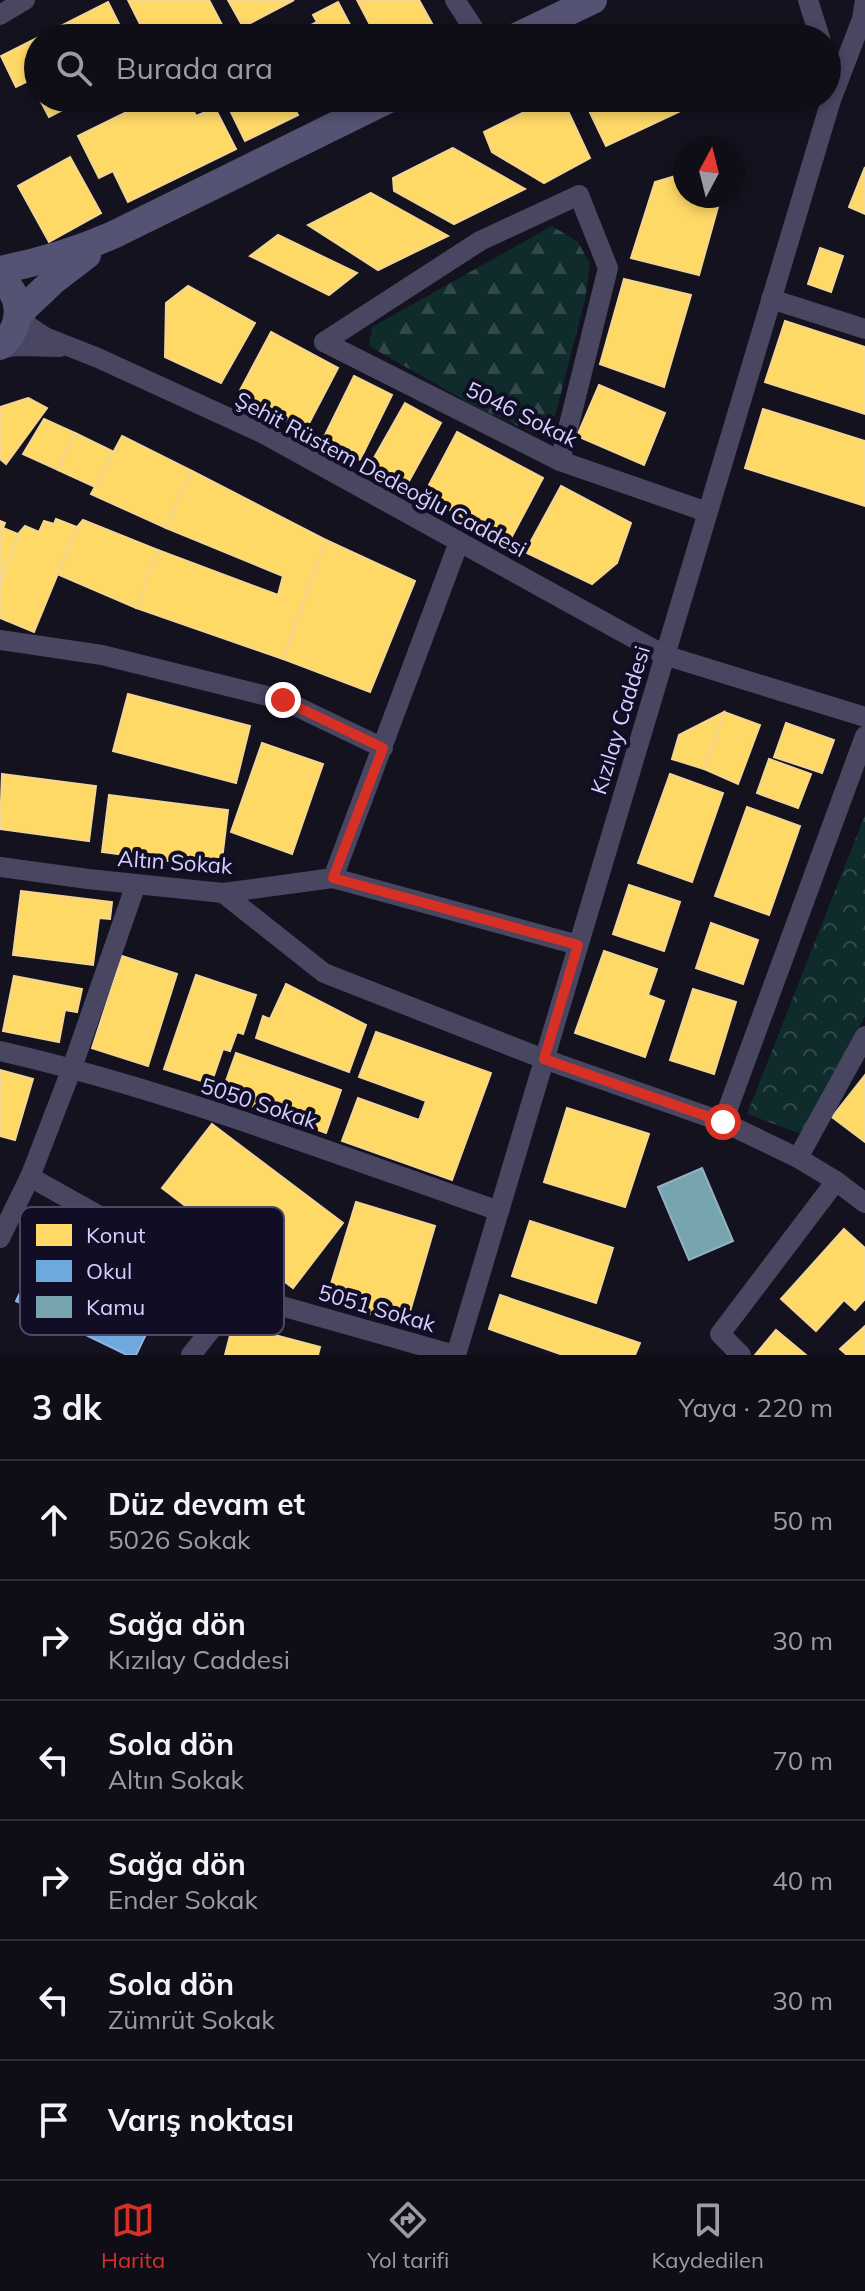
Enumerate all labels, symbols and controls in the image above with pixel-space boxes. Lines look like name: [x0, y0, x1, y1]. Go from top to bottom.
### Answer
search box: [24, 24, 841, 112]
icon: search: [52, 46, 96, 90]
text: Burada ara: [116, 49, 273, 87]
north arrow: [673, 136, 745, 208]
street label: 5046 Sokak: [462, 375, 583, 453]
street label: Şehit Rüstem Dedeoğlu Caddesi: [230, 385, 532, 563]
street label: Kızılay Caddesi: [584, 642, 656, 798]
route end: [265, 682, 301, 718]
street label: Altın Sokak: [117, 844, 234, 880]
street label: 5050 Sokak: [197, 1071, 321, 1135]
route start: [705, 1104, 741, 1140]
legend: [20, 1207, 284, 1335]
text: Konut: [86, 1221, 146, 1249]
text: Okul: [86, 1257, 132, 1285]
street label: 5051 Sokak: [315, 1278, 439, 1338]
text: Kamu: [86, 1293, 145, 1321]
text: 3 dk: [32, 1386, 102, 1429]
text: Yaya · 220 m: [679, 1391, 833, 1424]
text: Düz devam et: [108, 1485, 305, 1523]
icon: ahead: [32, 1498, 76, 1542]
text: 50 m: [772, 1504, 833, 1537]
text: 5026 Sokak: [108, 1523, 250, 1556]
text: Sağa dön: [108, 1605, 246, 1643]
icon: right: [32, 1618, 76, 1662]
text: 30 m: [772, 1624, 833, 1657]
text: Kızılay Caddesi: [108, 1643, 290, 1676]
text: Sola dön: [108, 1725, 234, 1763]
icon: left: [32, 1738, 76, 1782]
text: 70 m: [772, 1744, 833, 1777]
text: Altın Sokak: [108, 1763, 244, 1796]
text: Sağa dön: [108, 1845, 246, 1883]
icon: right: [32, 1858, 76, 1902]
text: 40 m: [772, 1864, 833, 1897]
text: Ender Sokak: [108, 1883, 258, 1916]
text: Sola dön: [108, 1965, 234, 2003]
icon: left: [32, 1978, 76, 2022]
text: 30 m: [772, 1984, 833, 2017]
text: Zümrüt Sokak: [108, 2003, 275, 2036]
icon: arrive: [32, 2098, 76, 2142]
text: Varış noktası: [108, 2101, 294, 2139]
tab: Harita: [101, 2198, 165, 2274]
tab: Yol tarifi: [367, 2198, 449, 2274]
tab: Kaydedilen: [651, 2198, 764, 2274]

